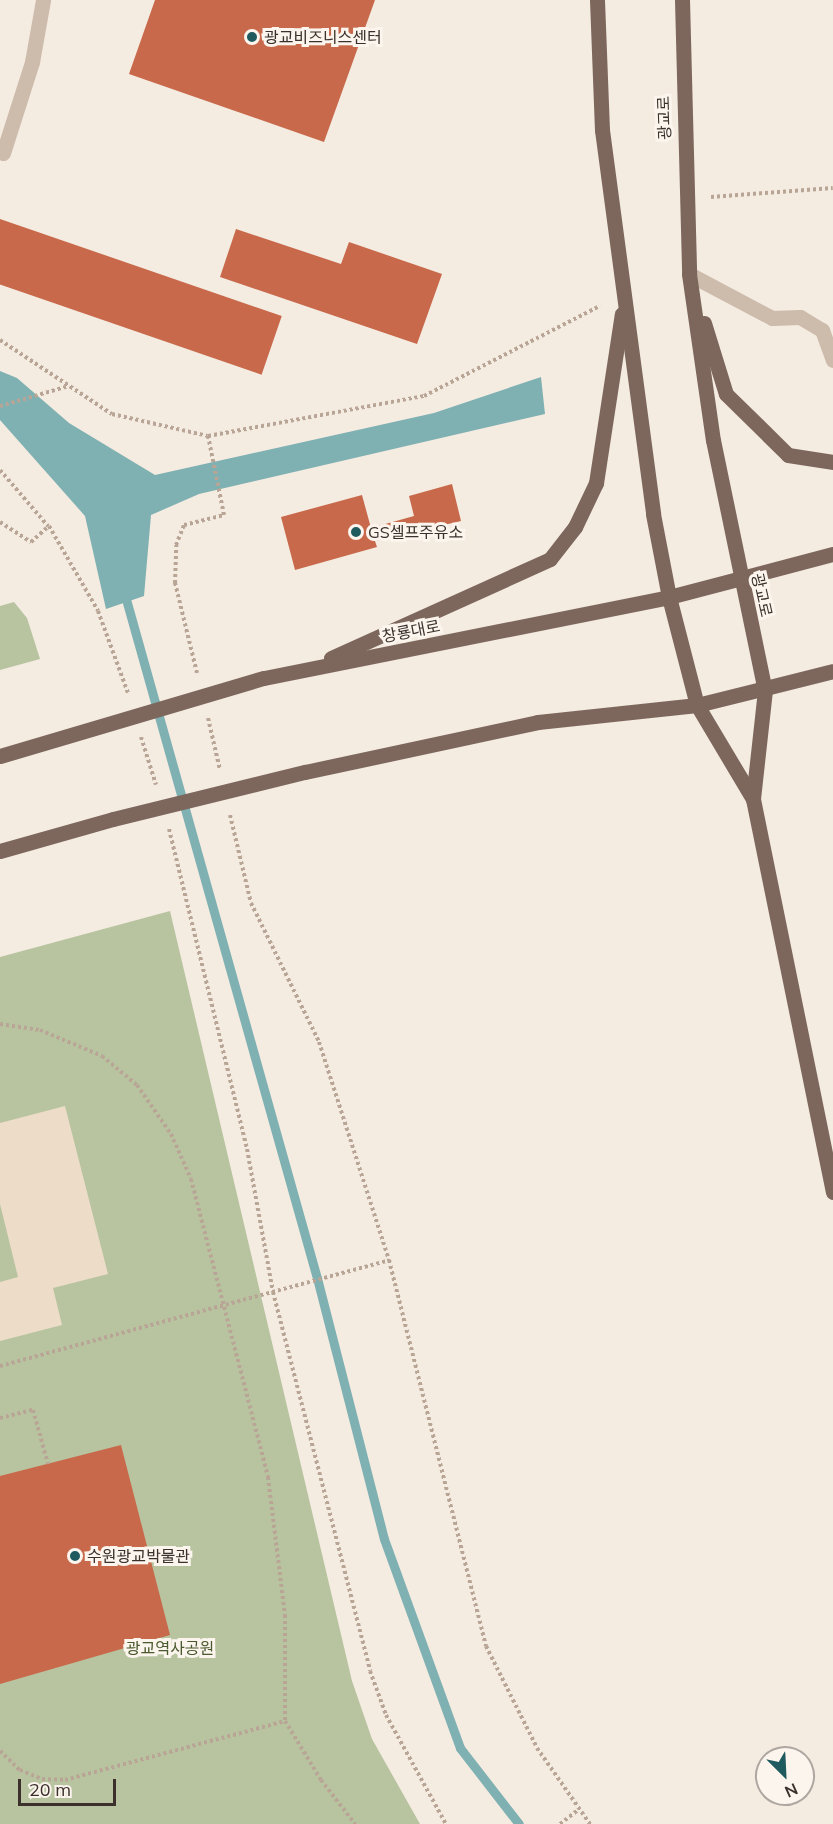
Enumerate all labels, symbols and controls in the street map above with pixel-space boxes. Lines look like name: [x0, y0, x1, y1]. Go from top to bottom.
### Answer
place label: 광교비즈니스센터: [264, 27, 382, 47]
marker: 광교비즈니스센터: [245, 30, 259, 44]
street label: 광교로: [654, 96, 674, 140]
place label: GS셀프주유소: [368, 522, 463, 542]
marker: GS셀프주유소: [349, 525, 363, 539]
street label: 광교로: [748, 571, 776, 619]
street label: 창룡대로: [380, 616, 442, 646]
place label: 수원광교박물관: [87, 1546, 190, 1566]
marker: 수원광교박물관: [68, 1549, 82, 1563]
park label: 광교역사공원: [126, 1638, 214, 1658]
north arrow: [755, 1746, 815, 1806]
scale bar: [21, 1767, 118, 1805]
text: 20 m: [29, 1778, 71, 1801]
text: N: [782, 1779, 801, 1802]

